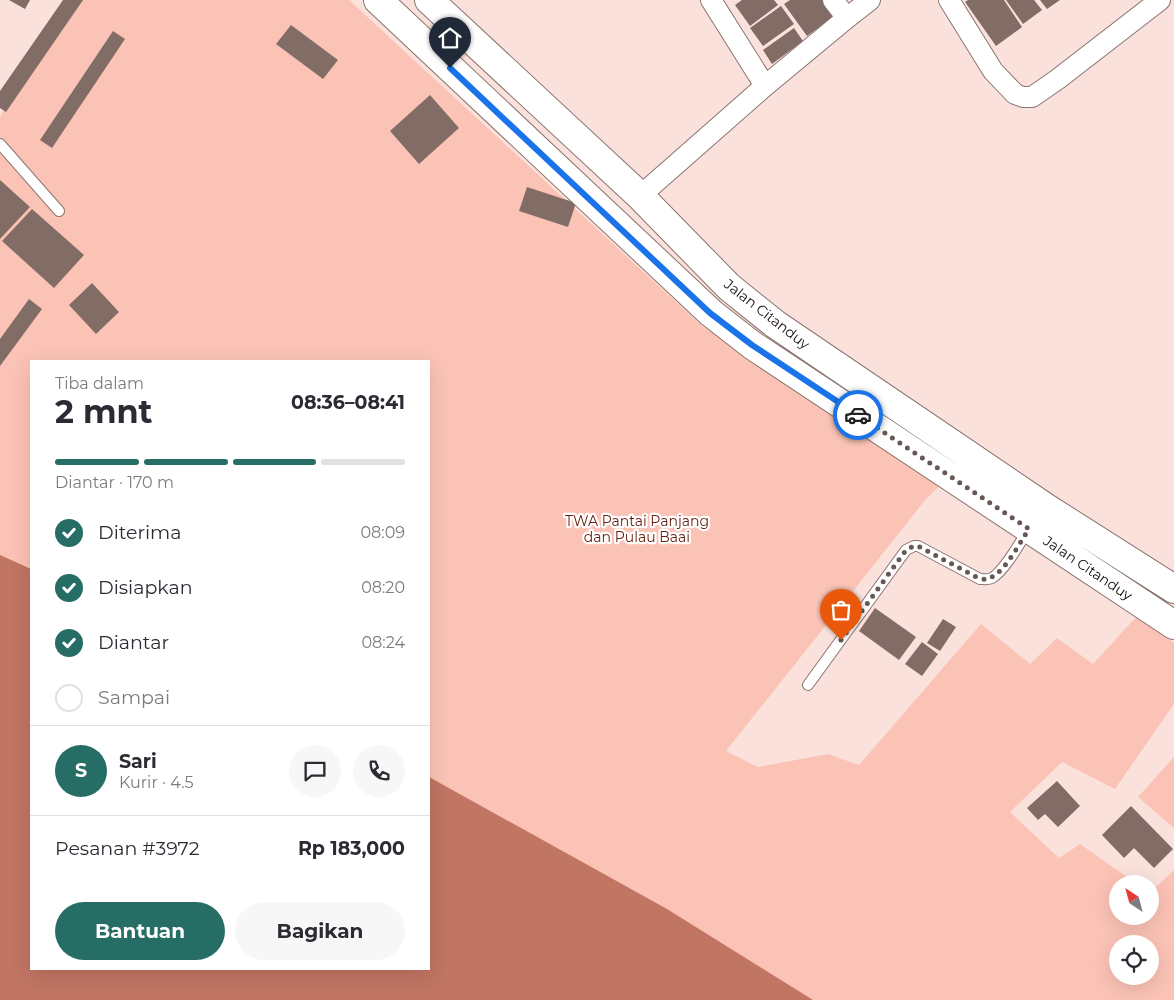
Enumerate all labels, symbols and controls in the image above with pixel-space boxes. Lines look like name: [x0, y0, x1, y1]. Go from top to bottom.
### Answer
pin: [429, 17, 471, 68]
icon: home: [436, 24, 464, 52]
street label: Jalan Citanduy: [720, 274, 814, 353]
text: Tiba dalam: [55, 374, 144, 393]
courier: [833, 390, 883, 440]
text: 08:36–08:41: [291, 391, 405, 414]
text: 2 mnt: [55, 392, 153, 431]
icon: car: [844, 401, 872, 429]
text: Diantar · 170 m: [55, 473, 174, 492]
park label: TWA Pantai Panjang dan Pulau Baai: [565, 512, 709, 546]
icon: check: [55, 519, 83, 547]
text: Diterima: [98, 521, 181, 544]
text: 08:09: [360, 523, 405, 542]
street label: Jalan Citanduy: [1039, 531, 1136, 605]
icon: check: [55, 574, 83, 602]
text: Disiapkan: [98, 576, 193, 599]
text: 08:20: [361, 578, 405, 597]
pin: [820, 589, 862, 640]
icon: bag: [827, 596, 855, 624]
icon: check: [55, 629, 83, 657]
text: Diantar: [98, 631, 169, 654]
text: 08:24: [362, 633, 405, 652]
text: Sampai: [98, 686, 170, 709]
button: chat: [289, 745, 341, 797]
button: phone: [353, 745, 405, 797]
text: Sari: [119, 750, 157, 773]
text: S: [75, 759, 87, 782]
text: Kurir · 4.5: [119, 773, 194, 792]
text: Pesanan #3972: [55, 837, 200, 860]
text: Rp 183,000: [298, 837, 405, 860]
north arrow: [1109, 875, 1159, 925]
map controls: [1109, 875, 1159, 985]
button: Bantuan: [55, 902, 225, 960]
button: Bagikan: [235, 902, 405, 960]
button: locate: [1109, 935, 1159, 985]

